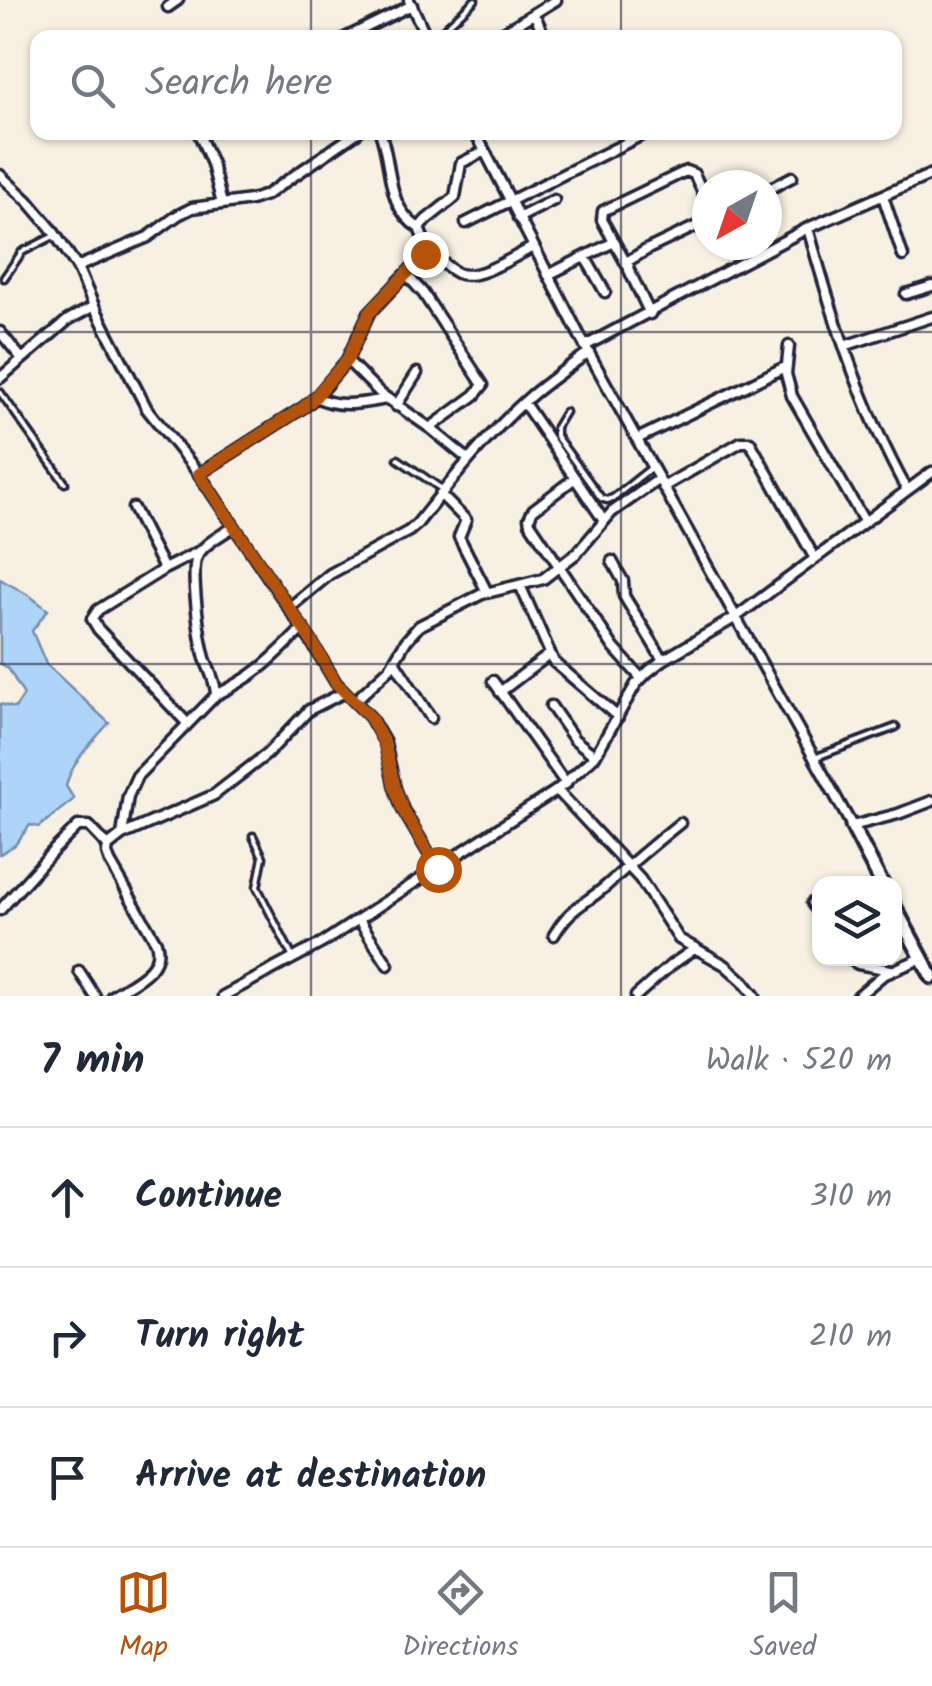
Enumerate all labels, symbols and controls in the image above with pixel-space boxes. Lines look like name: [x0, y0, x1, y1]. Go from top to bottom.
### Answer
search box: [30, 30, 902, 140]
text: Search here: [145, 55, 332, 115]
icon: search: [65, 58, 120, 113]
north arrow: [692, 170, 782, 260]
route end: [403, 232, 449, 278]
route start: [416, 847, 462, 893]
map controls: [812, 876, 902, 966]
button: layers: [812, 876, 902, 966]
text: 7 min: [40, 1028, 145, 1095]
text: Walk · 520 m: [706, 1036, 892, 1087]
text: Continue: [135, 1167, 282, 1227]
icon: ahead: [40, 1170, 95, 1225]
text: 310 m: [809, 1172, 892, 1223]
text: Turn right: [135, 1307, 304, 1367]
icon: right: [40, 1310, 95, 1365]
text: 210 m: [809, 1312, 892, 1363]
text: Arrive at destination: [135, 1447, 486, 1507]
icon: arrive: [40, 1450, 95, 1505]
tab: Map: [116, 1565, 171, 1670]
tab: Directions: [402, 1565, 518, 1670]
tab: Saved: [750, 1565, 816, 1670]

